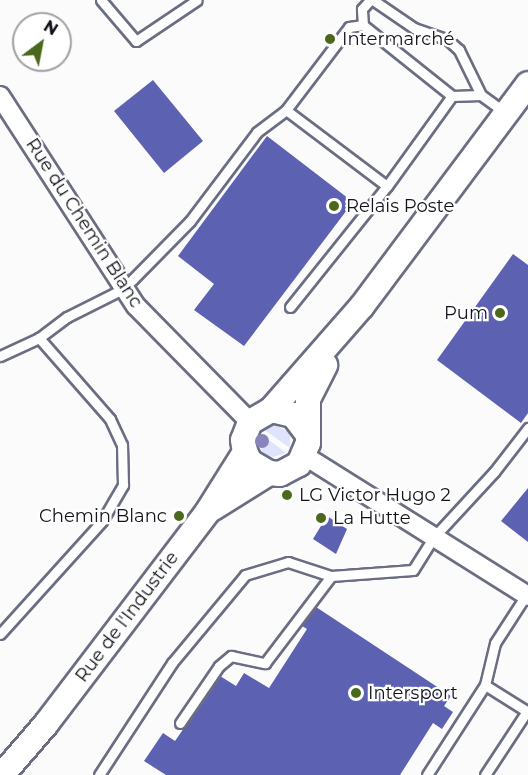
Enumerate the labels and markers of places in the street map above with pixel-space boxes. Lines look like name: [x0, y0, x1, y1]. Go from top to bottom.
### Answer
place label: Intermarché: [342, 28, 454, 50]
marker: Intermarché: [323, 32, 337, 46]
place label: Relais Poste: [346, 195, 454, 217]
marker: Relais Poste: [327, 199, 341, 213]
place label: Pum: [444, 302, 488, 324]
marker: Pum: [493, 306, 507, 320]
place label: LG Victor Hugo 2: [299, 484, 451, 506]
marker: LG Victor Hugo 2: [280, 488, 294, 502]
place label: Chemin Blanc: [39, 505, 167, 527]
place label: La Hutte: [333, 507, 411, 529]
marker: Chemin Blanc: [172, 509, 186, 523]
marker: La Hutte: [314, 511, 328, 525]
place label: Intersport: [368, 682, 458, 704]
marker: Intersport: [349, 686, 363, 700]

